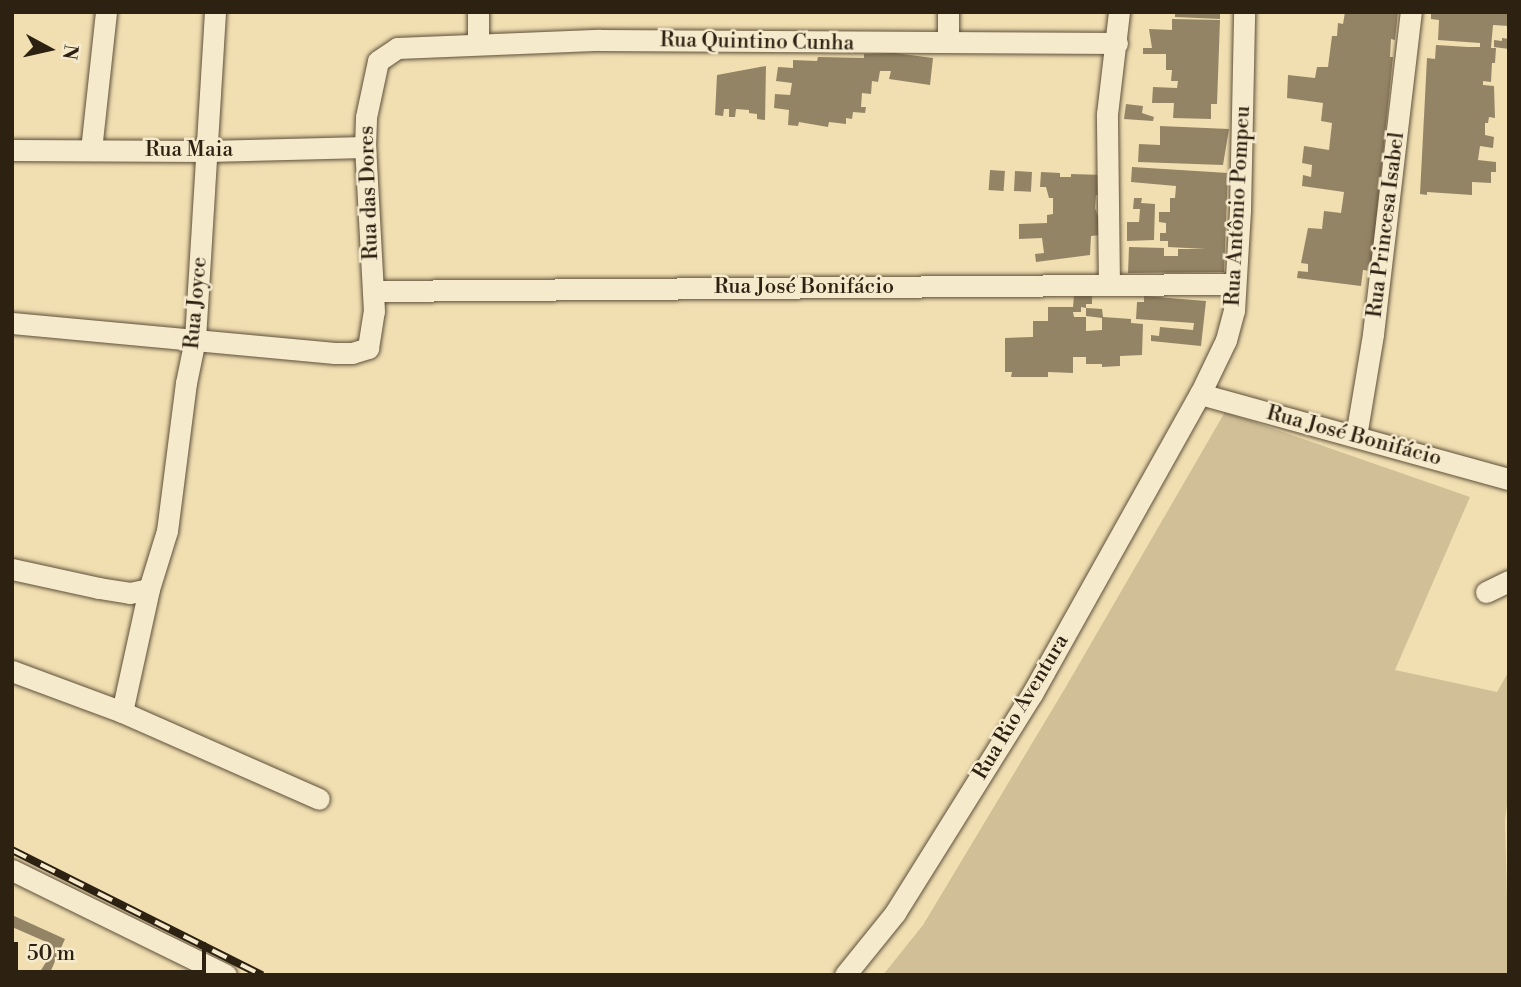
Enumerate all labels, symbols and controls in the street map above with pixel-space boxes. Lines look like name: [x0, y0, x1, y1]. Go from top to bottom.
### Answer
north arrow: [14, 14, 84, 84]
street label: Rua Quintino Cunha: [660, 28, 854, 56]
text: N: [57, 43, 83, 61]
street label: Rua Antônio Pompeu: [1220, 105, 1256, 307]
street label: Rua das Dores: [354, 125, 384, 261]
street label: Rua Princesa Isabel: [1362, 131, 1410, 319]
street label: Rua Maia: [145, 137, 233, 163]
street label: Rua Joyce: [179, 256, 213, 350]
street label: Rua José Bonifácio: [714, 274, 894, 300]
street label: Rua José Bonifácio: [1264, 401, 1444, 471]
street label: Rua Rio Aventura: [968, 630, 1074, 784]
scale bar: [18, 928, 210, 972]
text: 50 m: [27, 941, 75, 967]

